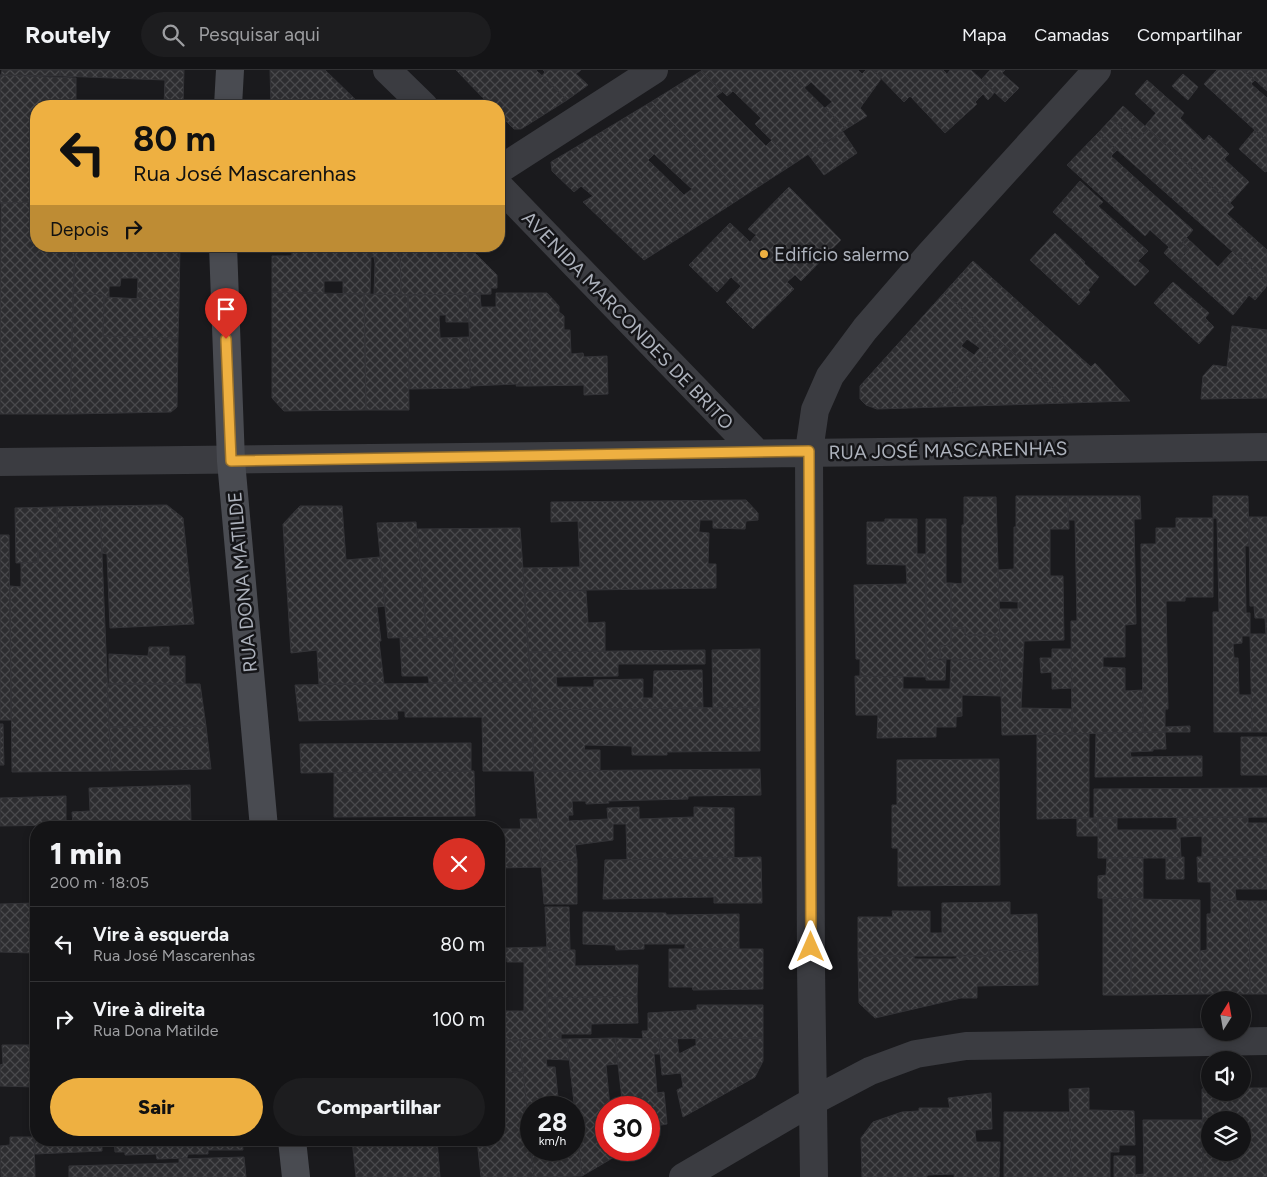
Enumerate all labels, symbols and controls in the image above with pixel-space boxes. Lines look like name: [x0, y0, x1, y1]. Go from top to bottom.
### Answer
search box: [141, 12, 491, 57]
text: Routely: [25, 20, 111, 49]
icon: search: [159, 21, 187, 49]
text: Pesquisar aqui: [199, 23, 320, 46]
text: Mapa: [962, 24, 1006, 46]
text: Camadas: [1034, 24, 1109, 46]
text: Compartilhar: [1137, 24, 1242, 46]
text: 80 m: [133, 118, 216, 160]
icon: left: [50, 120, 115, 185]
text: Rua José Mascarenhas: [133, 160, 356, 187]
street label: AVENIDA MARCONDES DE BRITO: [517, 206, 738, 434]
icon: right: [119, 215, 147, 243]
text: Depois: [50, 218, 109, 241]
place label: Edifício salermo: [774, 243, 909, 266]
marker: Edifício salermo: [758, 248, 770, 260]
pin: [205, 288, 247, 339]
icon: arrive: [212, 295, 240, 323]
street label: RUA JOSÉ MASCARENHAS: [828, 437, 1068, 464]
street label: RUA DONA MATILDE: [223, 491, 262, 673]
text: 1 min: [50, 835, 122, 872]
button: close: [433, 838, 485, 890]
text: 200 m · 18:05: [50, 873, 149, 892]
position arrow: [784, 920, 836, 972]
text: Vire à esquerda: [93, 923, 229, 946]
icon: left: [50, 930, 78, 958]
text: 80 m: [440, 933, 485, 956]
text: Rua José Mascarenhas: [93, 946, 255, 965]
north arrow: [1201, 991, 1251, 1041]
map controls: [1201, 991, 1251, 1161]
text: Vire à direita: [93, 998, 205, 1021]
icon: right: [50, 1005, 78, 1033]
text: 100 m: [432, 1008, 485, 1031]
text: Rua Dona Matilde: [93, 1021, 218, 1040]
button: sound: [1201, 1051, 1251, 1101]
button: Sair: [50, 1078, 263, 1136]
button: Compartilhar: [273, 1078, 485, 1136]
speed limit sign: 30: [595, 1096, 660, 1161]
text: 28: [538, 1107, 567, 1137]
button: layers: [1201, 1111, 1251, 1161]
text: km/h: [539, 1134, 566, 1148]

